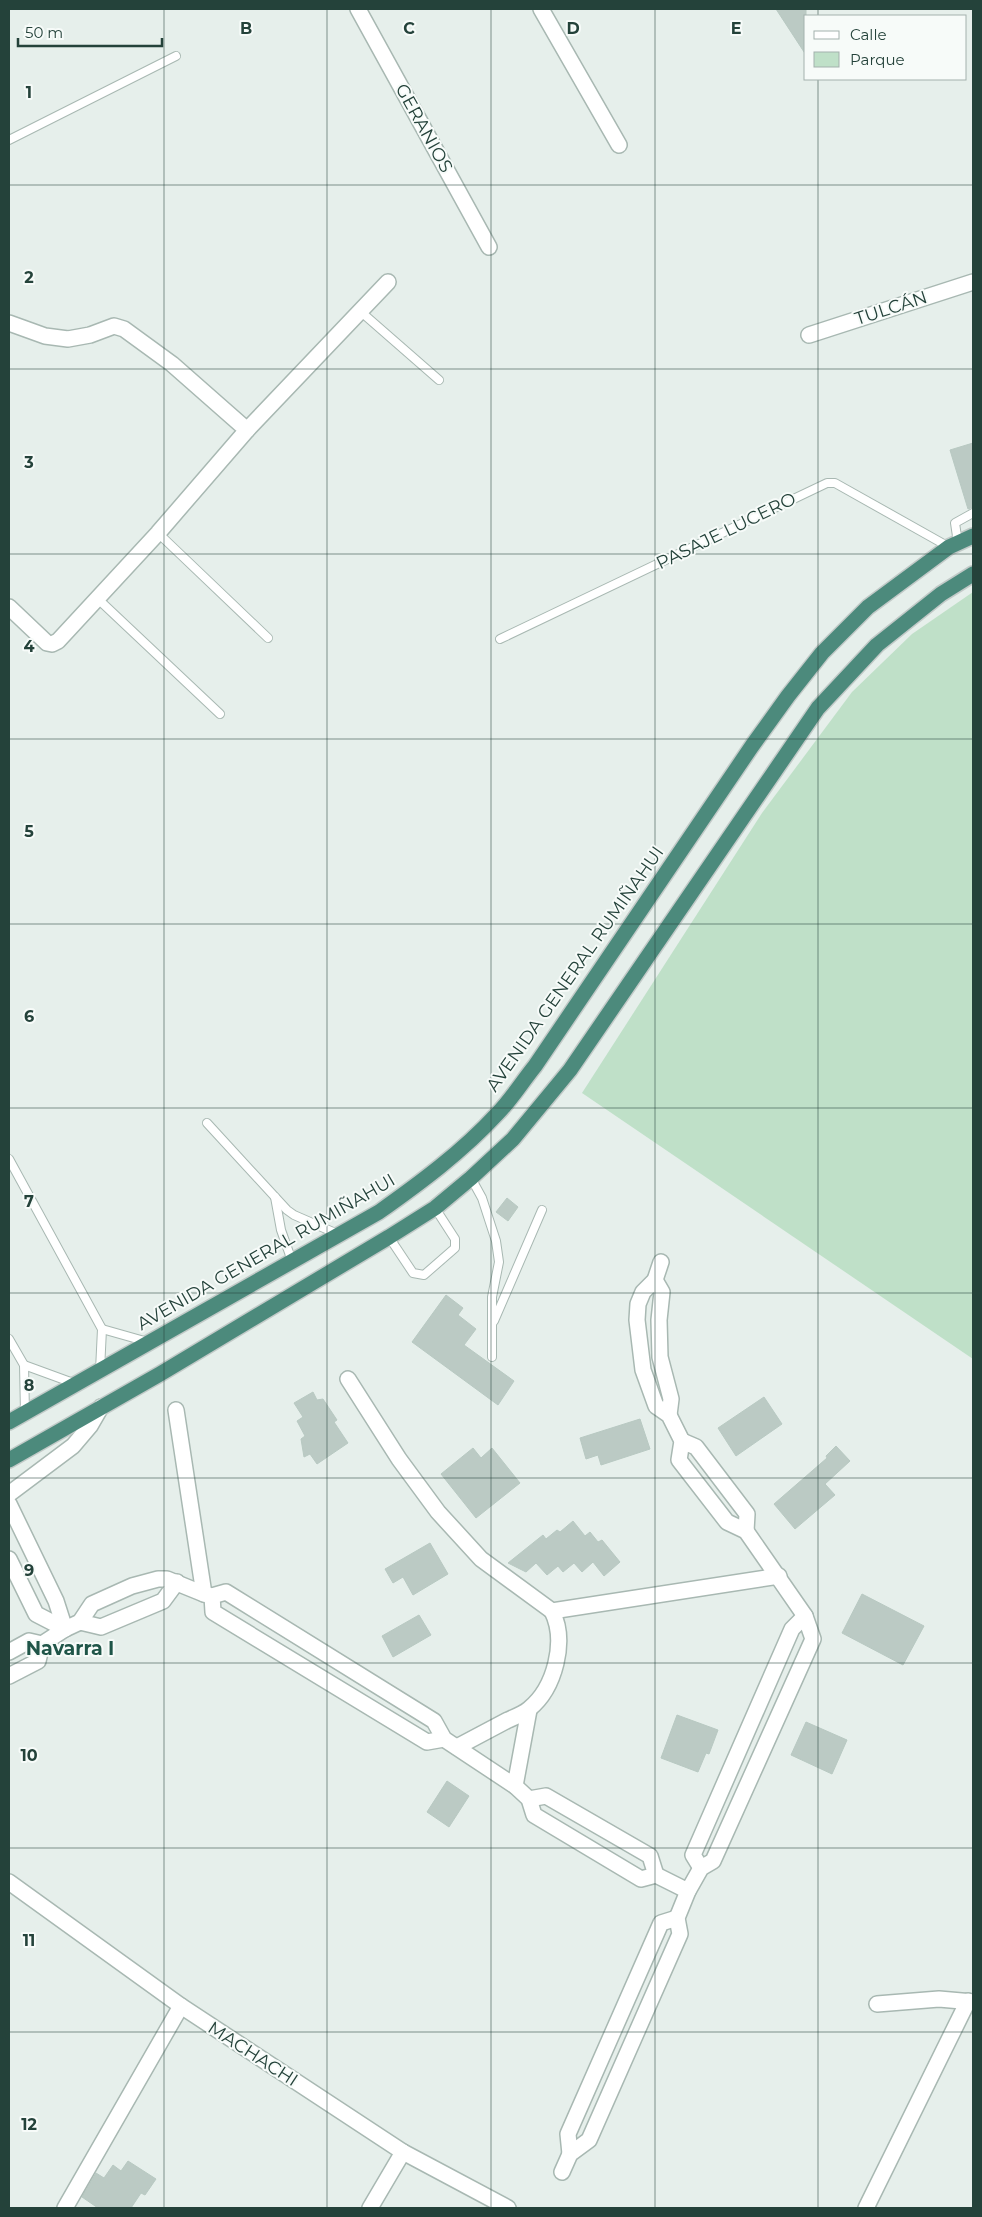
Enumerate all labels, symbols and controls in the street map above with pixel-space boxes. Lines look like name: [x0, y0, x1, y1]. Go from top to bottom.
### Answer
scale bar: [18, 15, 161, 47]
legend: [804, 15, 967, 80]
text: B: [240, 19, 252, 38]
text: C: [403, 19, 415, 38]
text: D: [566, 19, 580, 38]
text: E: [731, 19, 741, 38]
text: 50 m: [25, 23, 63, 42]
text: Calle: [850, 25, 887, 44]
text: Parque: [850, 50, 905, 69]
street label: GERANIOS: [391, 80, 457, 176]
text: 1: [26, 83, 32, 102]
text: 2: [24, 268, 34, 287]
street label: TULCÁN: [852, 286, 930, 330]
text: 3: [23, 453, 34, 472]
street label: PASAJE LUCERO: [653, 488, 799, 574]
text: 4: [23, 637, 35, 656]
text: 5: [24, 822, 34, 841]
street label: AVENIDA GENERAL RUMIÑAHUI: [481, 842, 669, 1096]
text: 6: [24, 1007, 34, 1026]
street label: AVENIDA GENERAL RUMIÑAHUI: [133, 1169, 399, 1335]
text: 7: [24, 1192, 34, 1211]
text: 8: [24, 1376, 34, 1395]
text: 9: [24, 1561, 34, 1580]
district label: Navarra I: [26, 1637, 114, 1660]
text: 10: [20, 1746, 38, 1765]
text: 11: [23, 1931, 35, 1950]
street label: MACHACHI: [204, 2017, 302, 2091]
text: 12: [21, 2115, 37, 2134]

